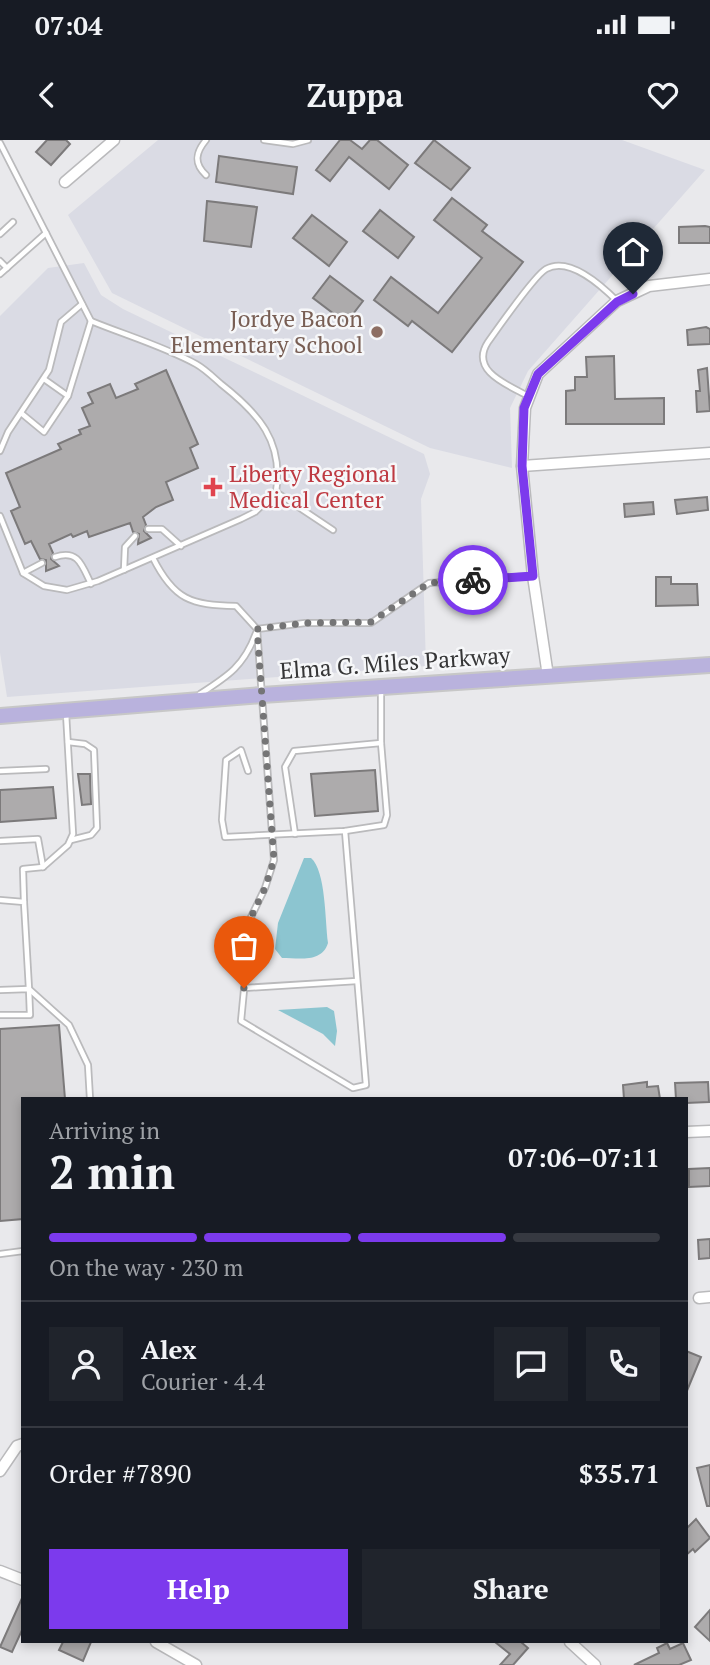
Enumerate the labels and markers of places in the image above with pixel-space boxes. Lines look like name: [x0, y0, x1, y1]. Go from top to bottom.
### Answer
pin: [603, 222, 663, 294]
place label: Jordye Bacon Elementary School: [171, 303, 363, 360]
marker: Jordye Bacon Elementary School: [369, 324, 385, 340]
place label: Liberty Regional Medical Center: [229, 458, 397, 515]
marker: Liberty Regional Medical Center: [203, 477, 223, 497]
pin: [214, 916, 274, 988]

